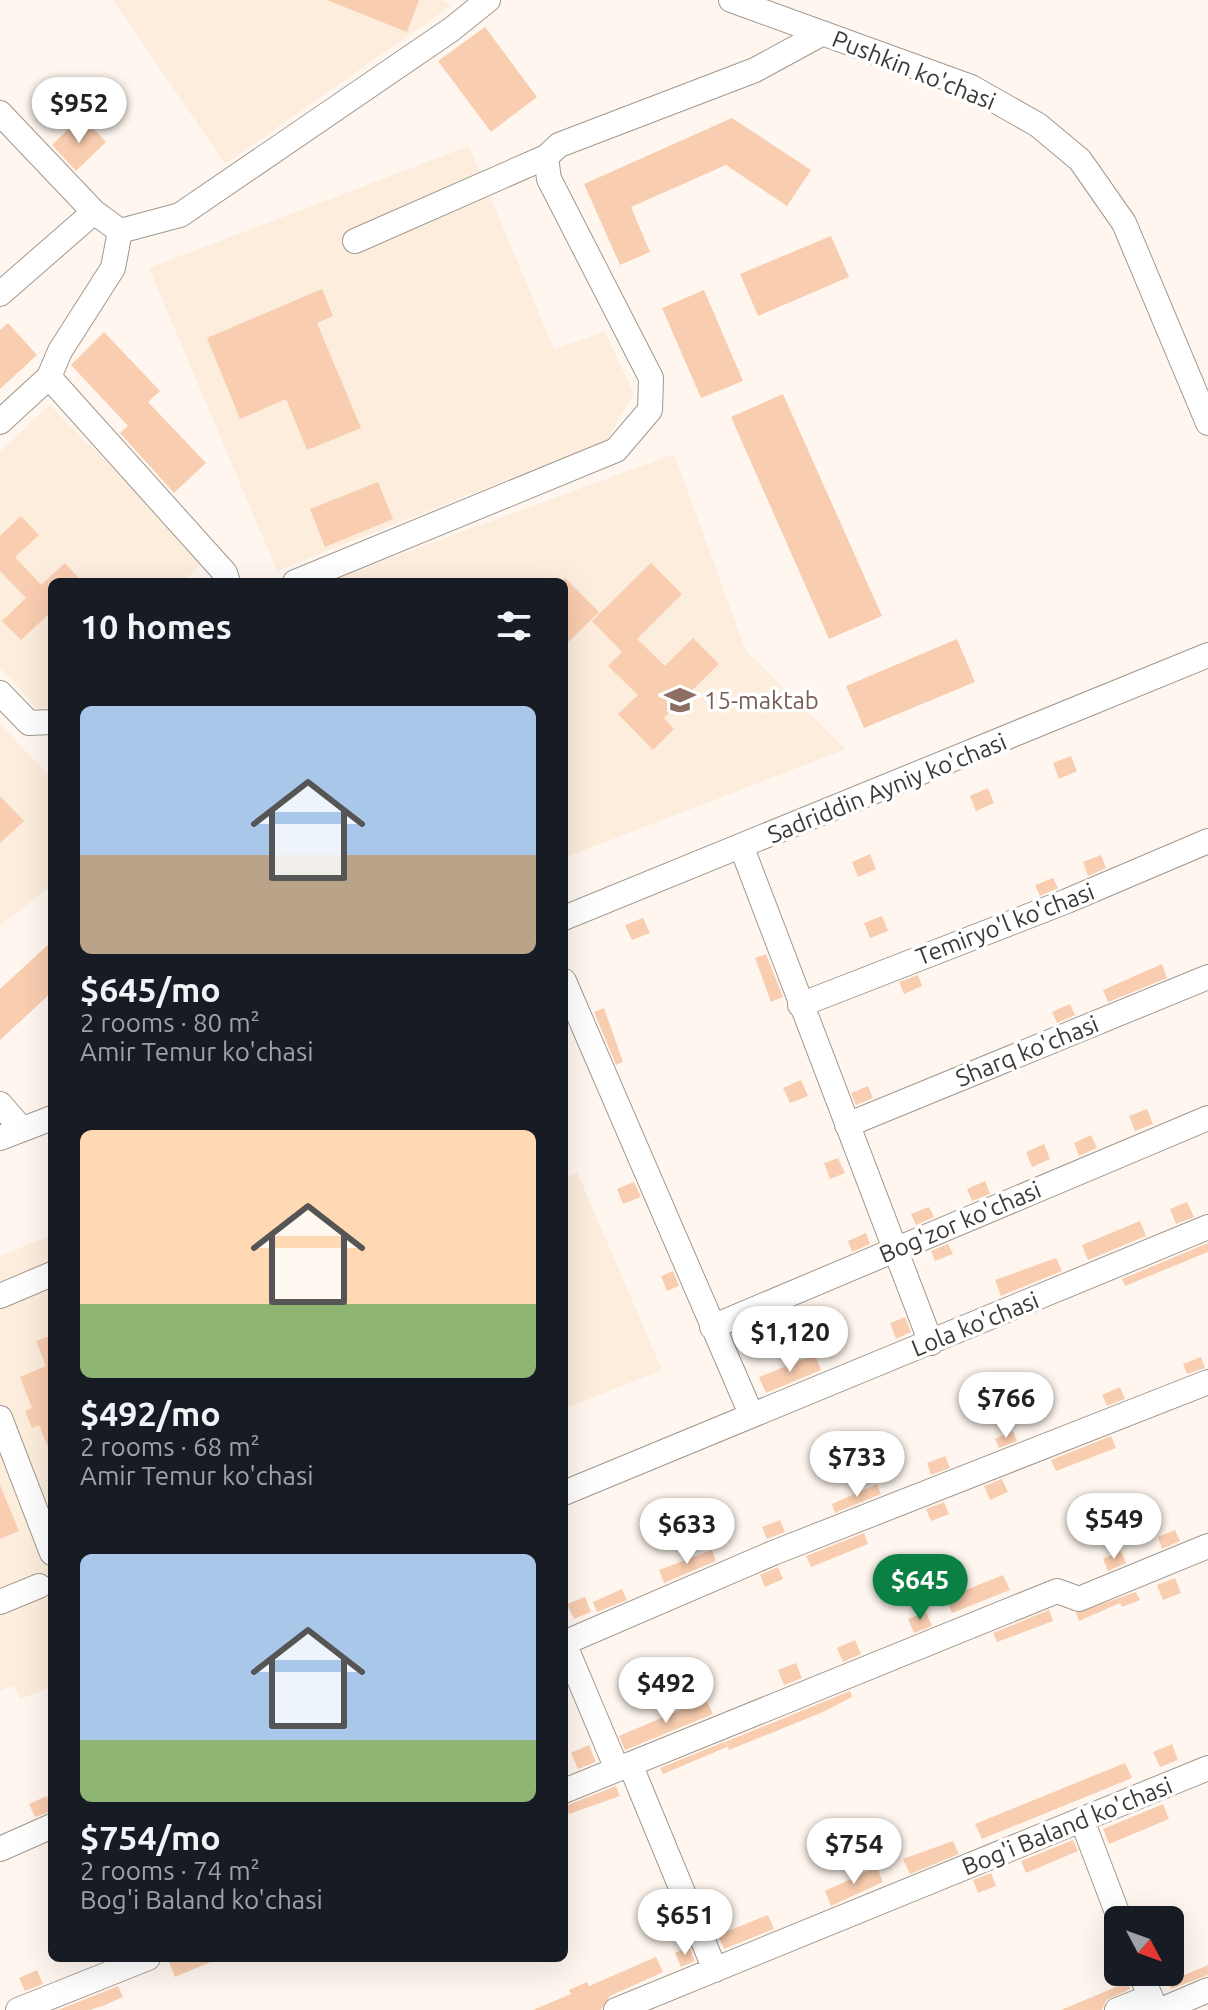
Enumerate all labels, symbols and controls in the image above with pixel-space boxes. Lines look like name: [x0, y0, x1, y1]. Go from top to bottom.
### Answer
street label: Pushkin ko'chasi: [828, 25, 1000, 115]
pin: $952: [32, 77, 126, 145]
text: $952: [50, 88, 108, 117]
icon: filters: [492, 604, 536, 648]
text: 10 homes: [80, 607, 232, 645]
school or university icon: 15-maktab: [663, 683, 697, 717]
place label: 15-maktab: [704, 687, 819, 714]
street label: Sadriddin Ayniy ko'chasi: [764, 728, 1010, 848]
icon: home: [236, 758, 380, 902]
street label: Temiryo'l ko'chasi: [912, 878, 1098, 970]
text: $645/mo: [80, 970, 221, 1008]
text: 2 rooms · 80 m²: [80, 1008, 260, 1037]
street label: Sharq ko'chasi: [952, 1010, 1102, 1092]
text: Amir Temur ko'chasi: [80, 1037, 314, 1066]
street label: Bog'zor ko'chasi: [875, 1176, 1045, 1268]
icon: home: [236, 1182, 380, 1326]
street label: Lola ko'chasi: [907, 1286, 1043, 1362]
pin: $1,120: [725, 1306, 855, 1374]
text: $1,120: [750, 1317, 830, 1346]
pin: $766: [959, 1372, 1053, 1440]
text: $766: [977, 1383, 1035, 1412]
text: $492/mo: [80, 1394, 221, 1432]
pin: $733: [810, 1431, 904, 1499]
text: 2 rooms · 68 m²: [80, 1432, 260, 1461]
text: $733: [828, 1442, 886, 1471]
text: Amir Temur ko'chasi: [80, 1461, 314, 1490]
pin: $549: [1067, 1493, 1161, 1561]
pin: $633: [640, 1498, 734, 1566]
text: $549: [1085, 1504, 1143, 1533]
text: $633: [658, 1509, 716, 1538]
pin: $645: [873, 1554, 967, 1622]
text: $645: [891, 1565, 949, 1594]
icon: home: [236, 1606, 380, 1750]
pin: $492: [619, 1657, 713, 1725]
text: $492: [637, 1668, 695, 1697]
street label: Bog'i Baland ko'chasi: [958, 1772, 1176, 1880]
text: $754/mo: [80, 1818, 221, 1856]
pin: $754: [807, 1818, 901, 1886]
text: $754: [825, 1829, 883, 1858]
text: 2 rooms · 74 m²: [80, 1856, 260, 1885]
text: Bog'i Baland ko'chasi: [80, 1885, 323, 1914]
pin: $651: [638, 1889, 732, 1957]
text: $651: [656, 1900, 714, 1929]
north arrow: [1104, 1906, 1184, 1986]
map controls: [1104, 1906, 1184, 1986]

